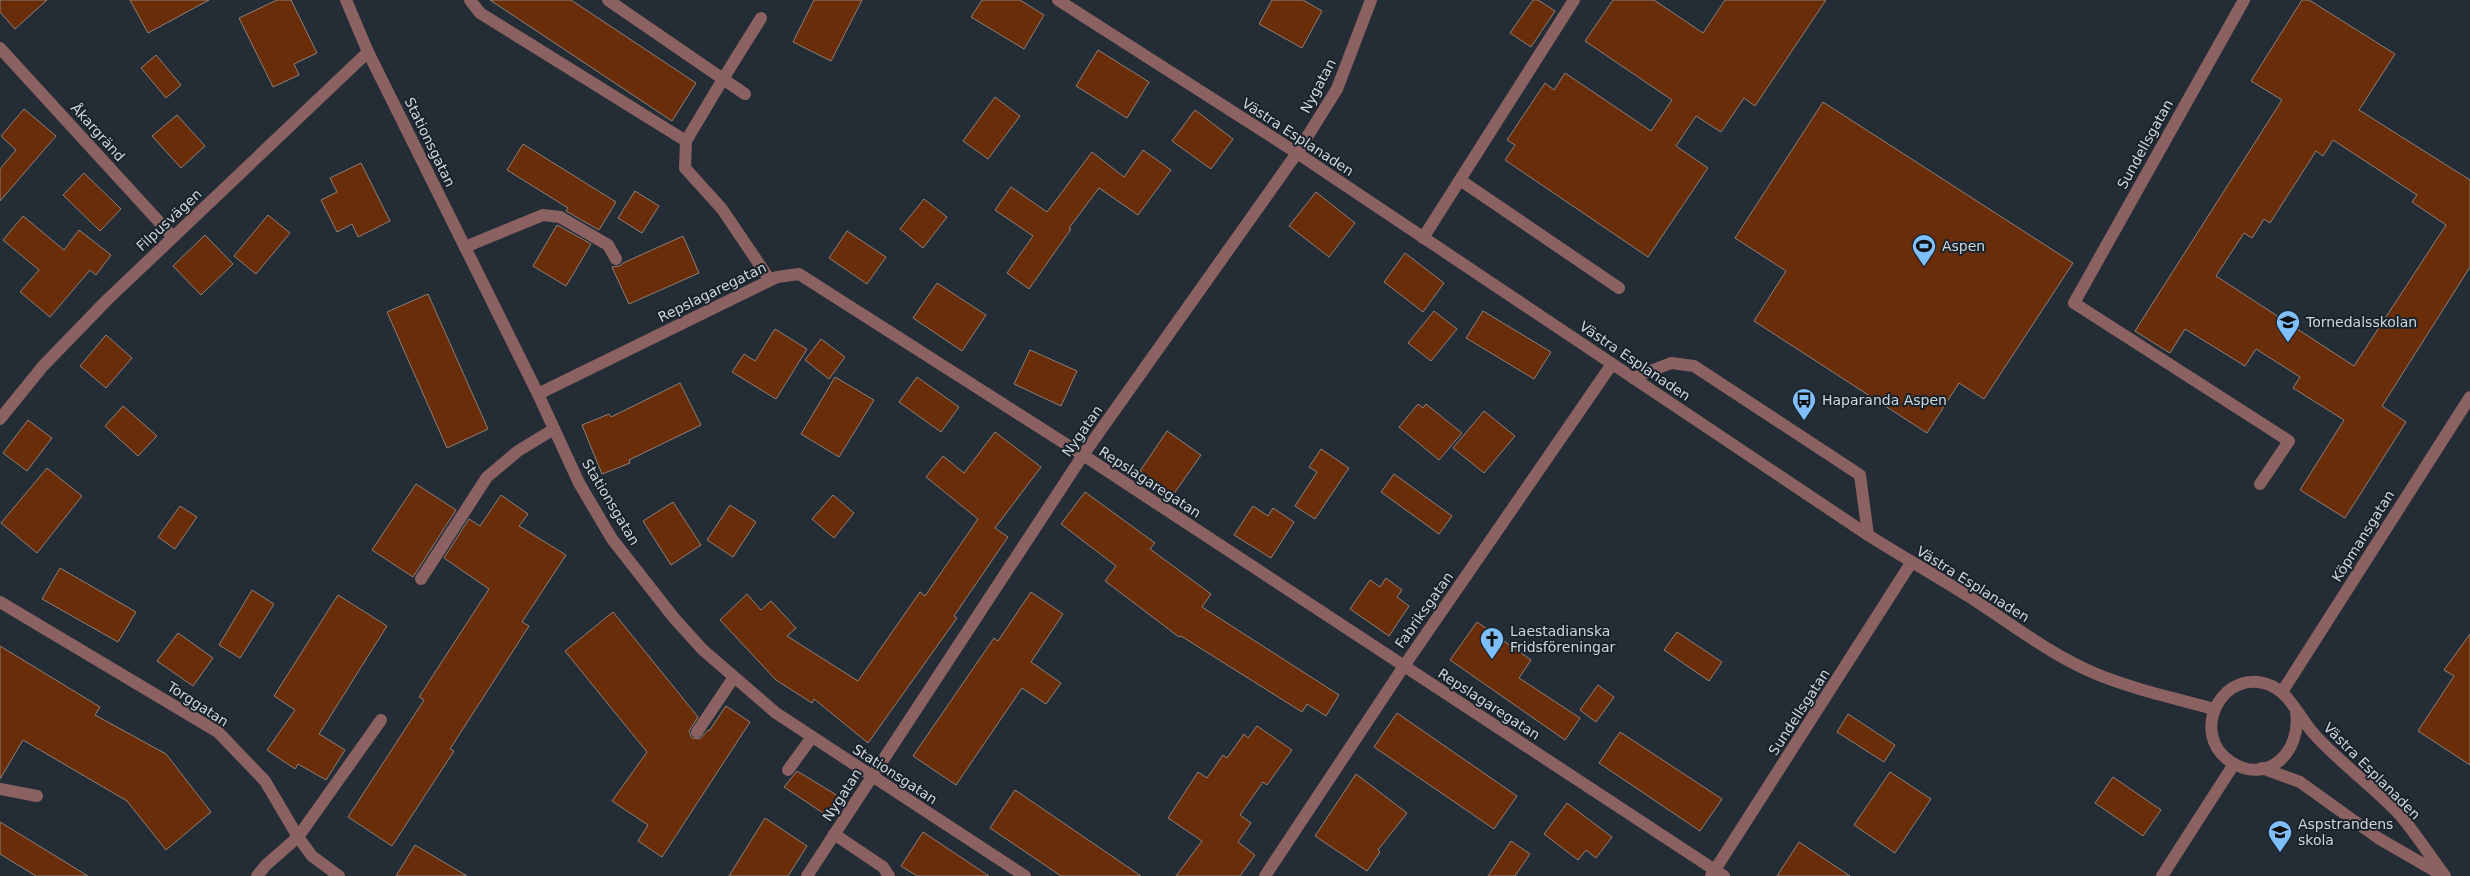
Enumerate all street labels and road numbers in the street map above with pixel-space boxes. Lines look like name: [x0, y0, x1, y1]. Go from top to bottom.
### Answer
street label: Nygatan: [1297, 56, 1339, 116]
street label: Stationsgatan: [401, 95, 459, 189]
street label: Västra Esplanaden: [1239, 95, 1357, 179]
street label: Sundellsgatan: [2114, 97, 2176, 191]
street label: Åkargränd: [68, 100, 128, 164]
street label: Filpusvägen: [133, 186, 205, 254]
street label: Repslagaregatan: [655, 259, 769, 325]
street label: Västra Esplanaden: [1577, 318, 1693, 404]
street label: Nygatan: [1058, 402, 1106, 460]
street label: Repslagaregatan: [1096, 443, 1204, 521]
street label: Stationsgatan: [579, 456, 643, 548]
street label: Köpmansgatan: [2328, 487, 2398, 585]
street label: Västra Esplanaden: [1914, 543, 2032, 625]
street label: Fabriksgatan: [1392, 569, 1456, 651]
street label: Repslagaregatan: [1435, 665, 1543, 743]
street label: Sundellsgatan: [1765, 666, 1833, 758]
street label: Torggatan: [164, 678, 232, 730]
street label: Västra Esplanaden: [2320, 719, 2424, 823]
street label: Stationsgatan: [850, 741, 940, 807]
street label: Nygatan: [819, 766, 865, 824]

